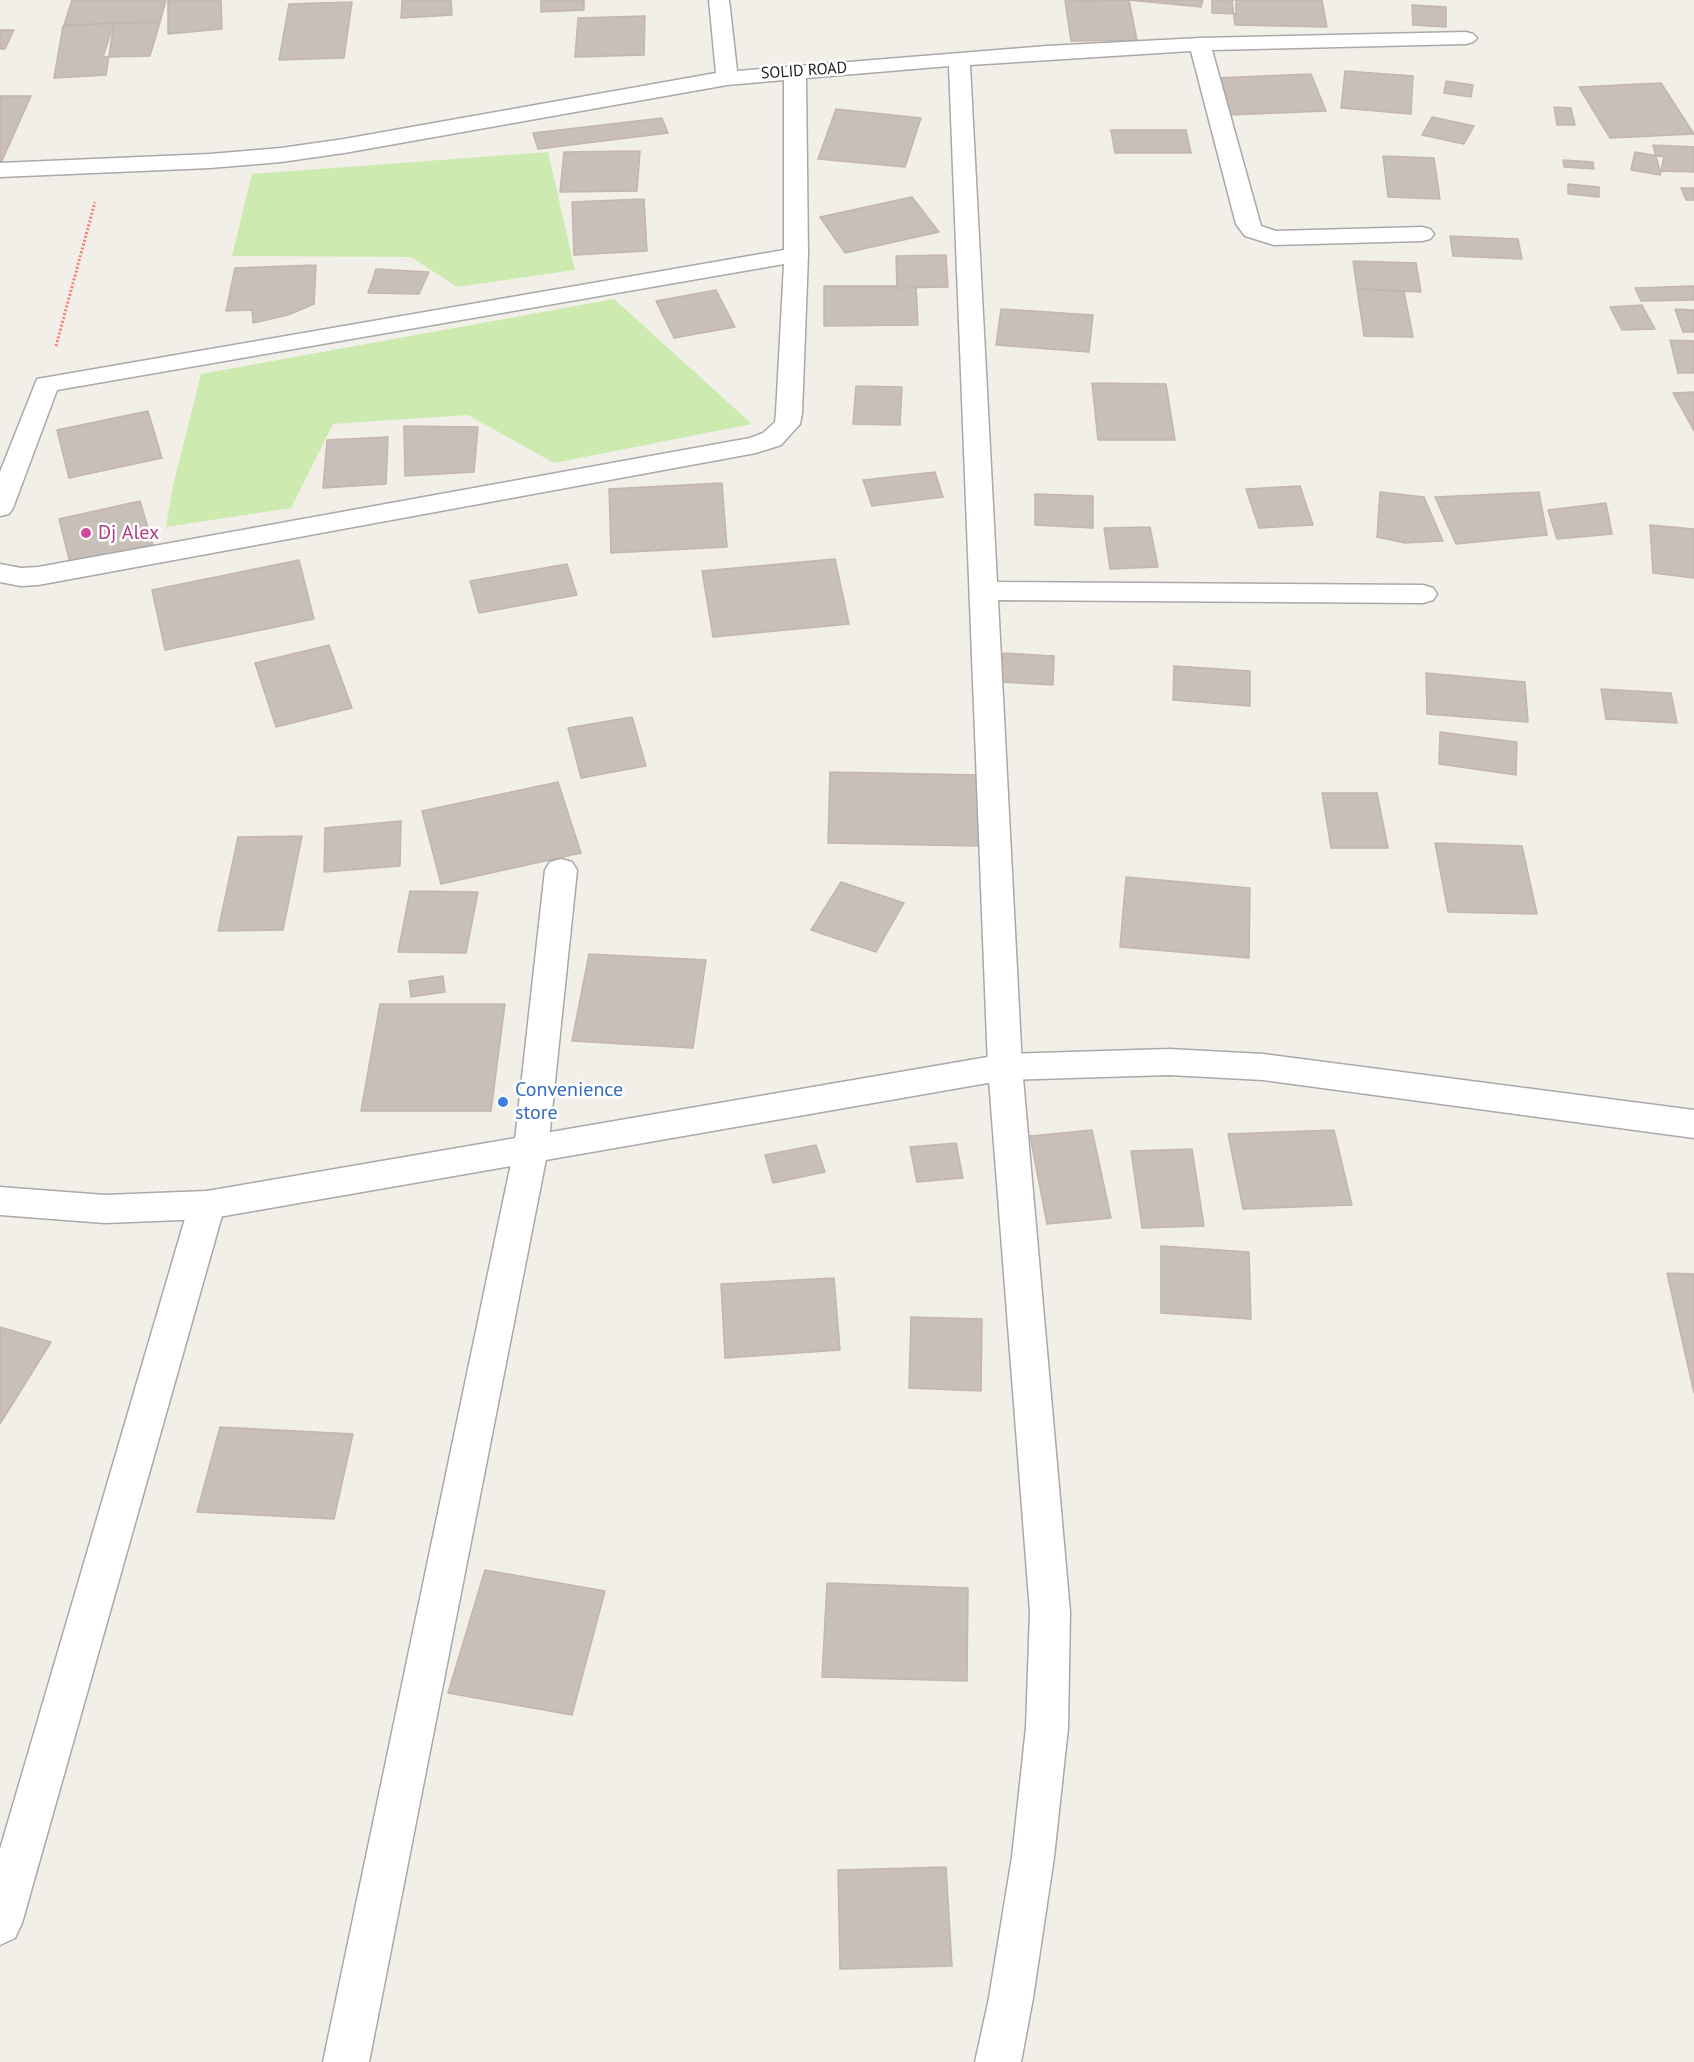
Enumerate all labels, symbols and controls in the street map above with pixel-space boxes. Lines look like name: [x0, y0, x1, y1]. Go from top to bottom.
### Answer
street label: SOLID ROAD: [760, 58, 848, 84]
place label: Dj Alex: [98, 521, 159, 545]
marker: Dj Alex: [79, 526, 93, 540]
place label: Convenience store: [515, 1078, 623, 1125]
marker: Convenience store: [496, 1095, 510, 1109]

